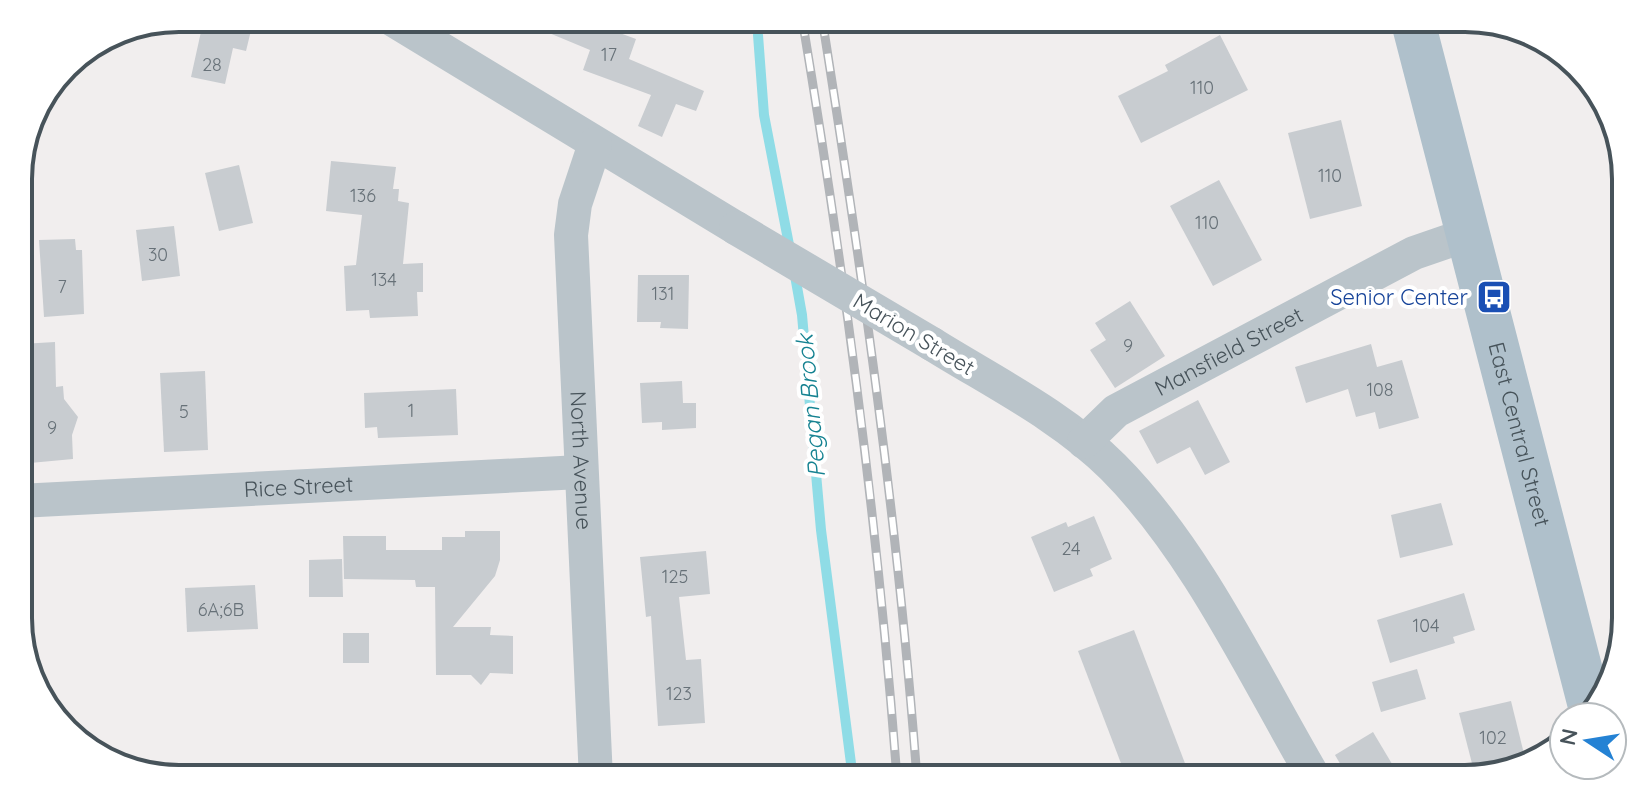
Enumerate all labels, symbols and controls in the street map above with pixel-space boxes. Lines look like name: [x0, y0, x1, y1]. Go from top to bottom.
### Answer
house number: 17: [601, 43, 617, 66]
house number: 28: [202, 53, 222, 76]
house number: 110: [1190, 76, 1214, 99]
house number: 110: [1318, 164, 1342, 187]
house number: 136: [350, 184, 376, 207]
house number: 110: [1195, 211, 1219, 234]
house number: 30: [148, 243, 168, 266]
house number: 134: [371, 268, 397, 291]
house number: 7: [57, 275, 67, 298]
bus stop icon: Senior Center: [1475, 278, 1513, 316]
house number: 131: [652, 282, 674, 305]
place label: Senior Center: [1330, 283, 1469, 311]
street label: Marion Street: [848, 287, 980, 381]
street label: Mansfield Street: [1150, 301, 1308, 402]
water label: Pegan Brook: [789, 331, 831, 479]
house number: 9: [1123, 334, 1133, 357]
street label: East Central Street: [1482, 339, 1557, 530]
house number: 108: [1366, 378, 1394, 401]
street label: North Avenue: [564, 390, 599, 530]
house number: 1: [408, 399, 414, 422]
house number: 5: [179, 400, 189, 423]
house number: 9: [47, 416, 57, 439]
street label: Rice Street: [243, 470, 354, 503]
house number: 24: [1061, 537, 1081, 560]
house number: 125: [662, 565, 688, 588]
house number: 6A;6B: [198, 598, 244, 621]
house number: 104: [1413, 614, 1439, 637]
house number: 123: [666, 682, 692, 705]
north arrow: [1548, 701, 1628, 781]
house number: 102: [1479, 726, 1507, 749]
text: N: [1553, 726, 1584, 748]

